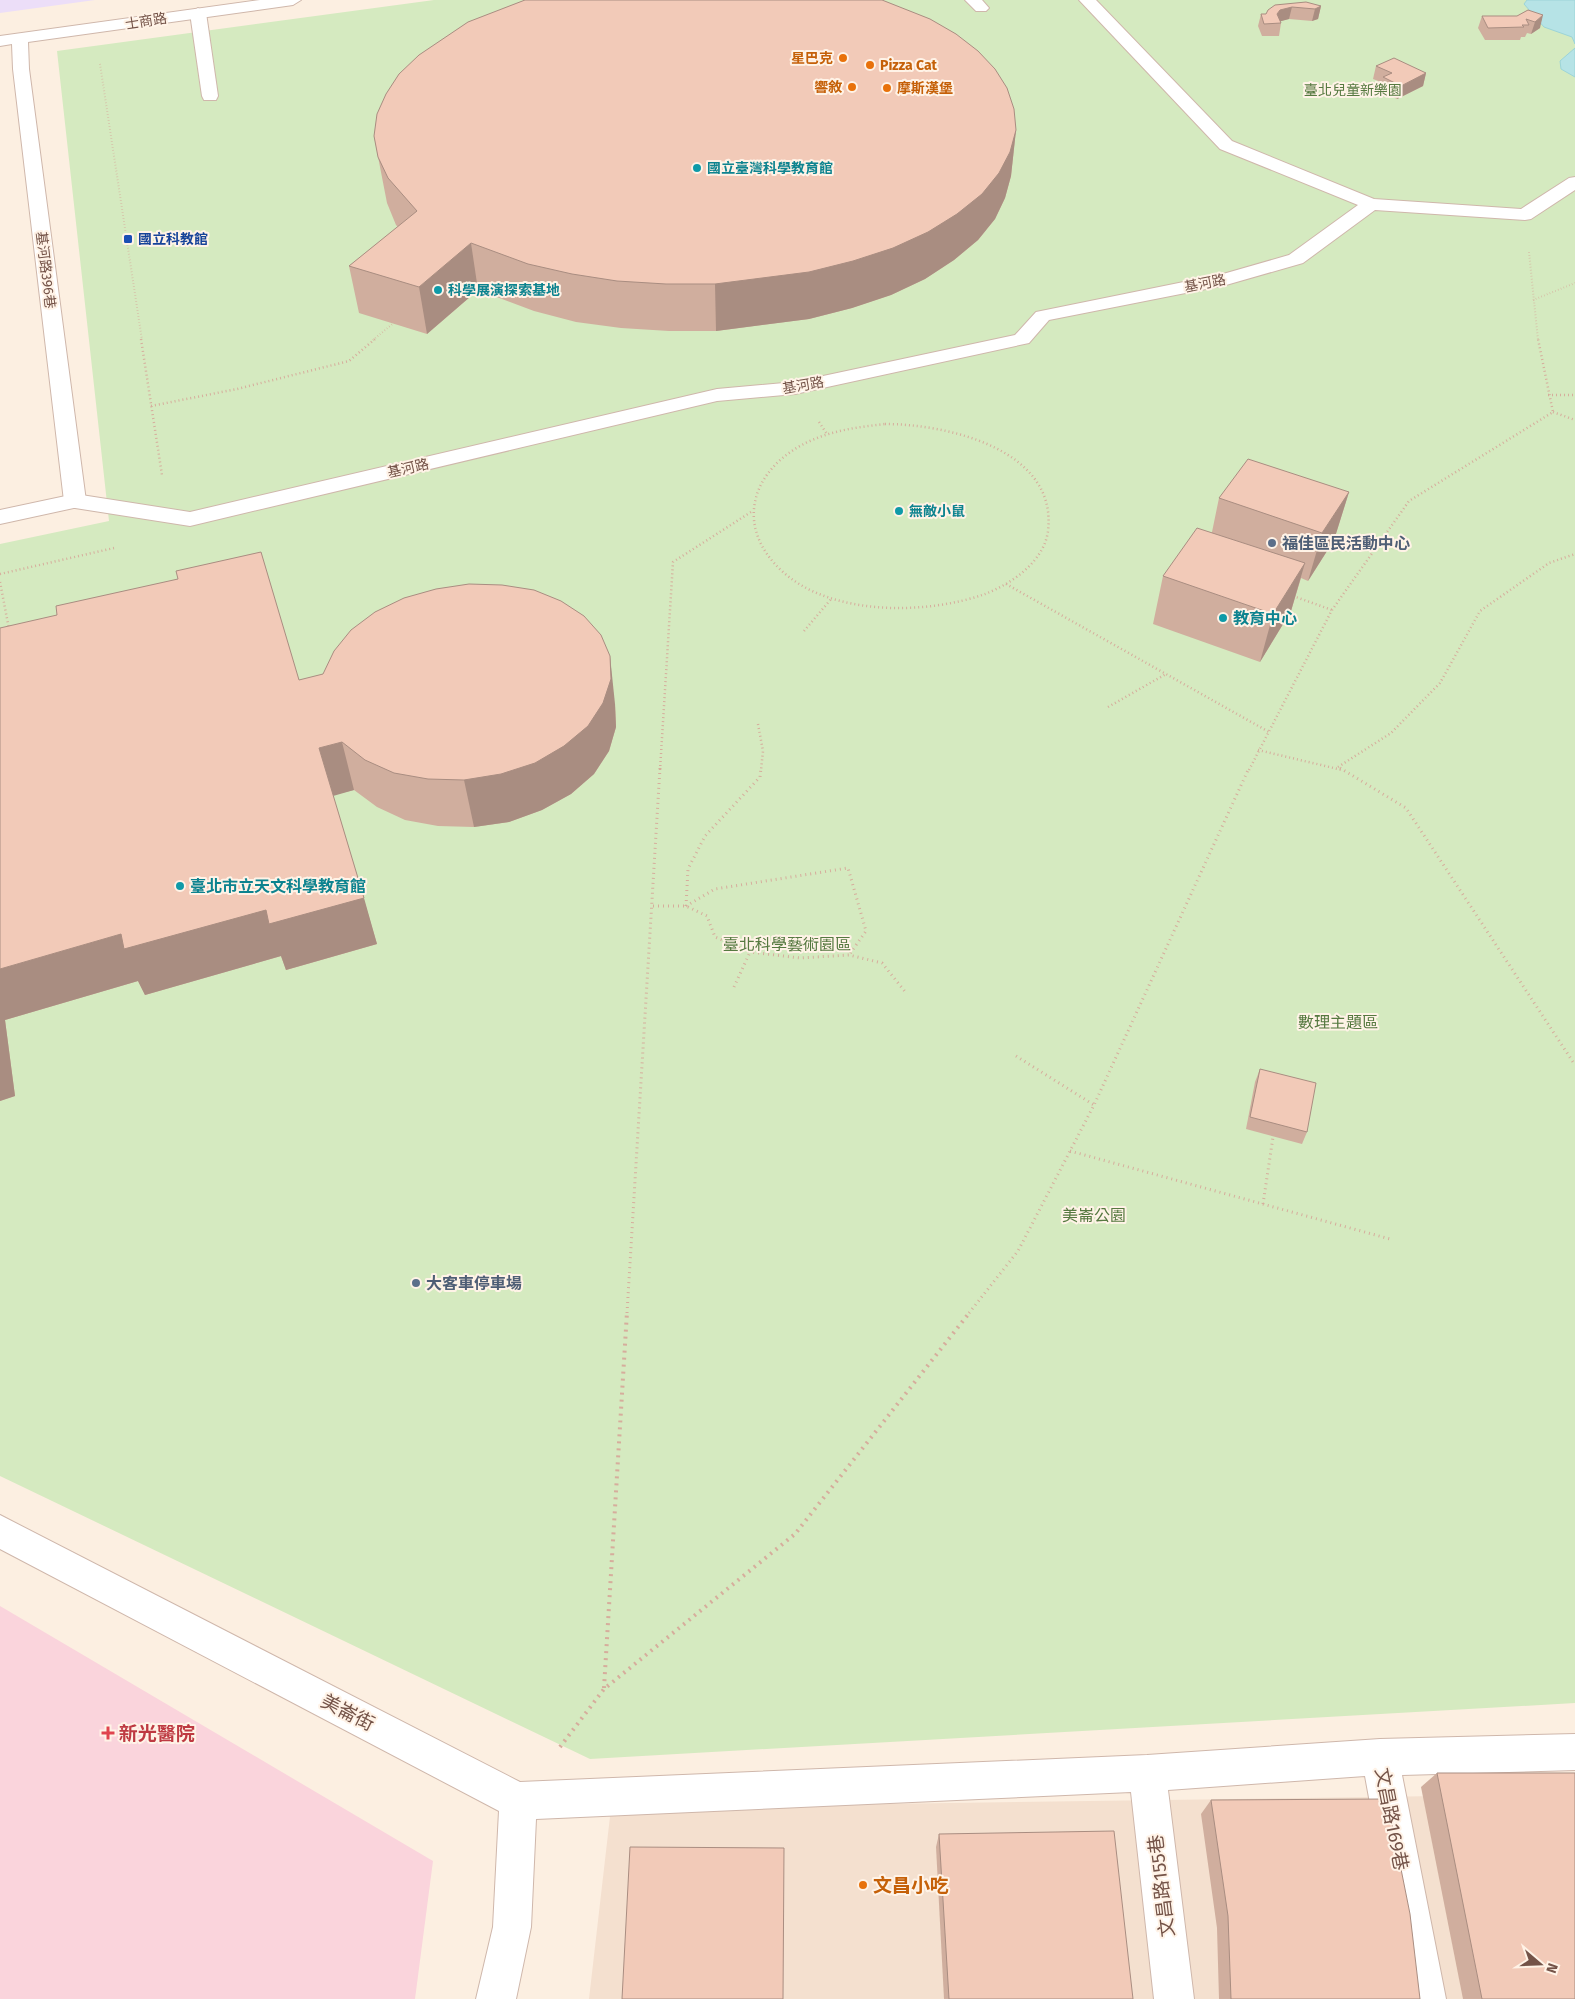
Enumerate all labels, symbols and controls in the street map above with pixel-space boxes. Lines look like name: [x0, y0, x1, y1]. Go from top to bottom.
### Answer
street label: 士商路: [124, 10, 168, 33]
place label: 星巴克: [791, 50, 833, 67]
marker: 星巴克: [837, 52, 849, 64]
place label: Pizza Cat: [880, 57, 938, 74]
marker: Pizza Cat: [864, 59, 876, 71]
place label: 響敘: [814, 79, 843, 96]
place label: 摩斯漢堡: [897, 80, 953, 97]
marker: 響敘: [846, 81, 858, 93]
marker: 摩斯漢堡: [881, 82, 893, 94]
park label: 臺北兒童新樂園: [1304, 82, 1402, 99]
place label: 國立臺灣科學教育館: [707, 160, 833, 177]
marker: 國立臺灣科學教育館: [691, 162, 703, 174]
street label: 基河路396巷: [32, 230, 59, 310]
place label: 國立科教館: [138, 231, 208, 248]
marker: 國立科教館: [122, 233, 134, 245]
street label: 基河路: [1183, 271, 1227, 296]
place label: 科學展演探索基地: [448, 282, 560, 299]
marker: 科學展演探索基地: [432, 284, 444, 296]
street label: 基河路: [781, 373, 825, 398]
street label: 基河路: [386, 455, 430, 481]
place label: 無敵小鼠: [909, 503, 965, 520]
marker: 無敵小鼠: [893, 505, 905, 517]
place label: 福佳區民活動中心: [1282, 534, 1410, 553]
marker: 福佳區民活動中心: [1266, 537, 1278, 549]
place label: 教育中心: [1233, 609, 1297, 628]
marker: 教育中心: [1217, 612, 1229, 624]
place label: 臺北市立天文科學教育館: [190, 877, 366, 896]
marker: 臺北市立天文科學教育館: [174, 880, 186, 892]
park label: 臺北科學藝術園區: [723, 935, 851, 954]
park label: 數理主題區: [1298, 1013, 1378, 1032]
park label: 美崙公園: [1062, 1206, 1126, 1225]
place label: 大客車停車場: [426, 1274, 522, 1293]
marker: 大客車停車場: [410, 1277, 422, 1289]
street label: 美崙街: [317, 1689, 378, 1736]
place label: 新光醫院: [119, 1722, 195, 1745]
marker: 新光醫院: [101, 1726, 115, 1740]
street label: 文昌路169巷: [1370, 1766, 1413, 1872]
street label: 文昌路155巷: [1144, 1833, 1179, 1939]
place label: 文昌小吃: [873, 1874, 949, 1897]
marker: 文昌小吃: [857, 1879, 869, 1891]
north arrow: [1515, 1939, 1565, 1989]
text: N: [1542, 1961, 1561, 1975]

